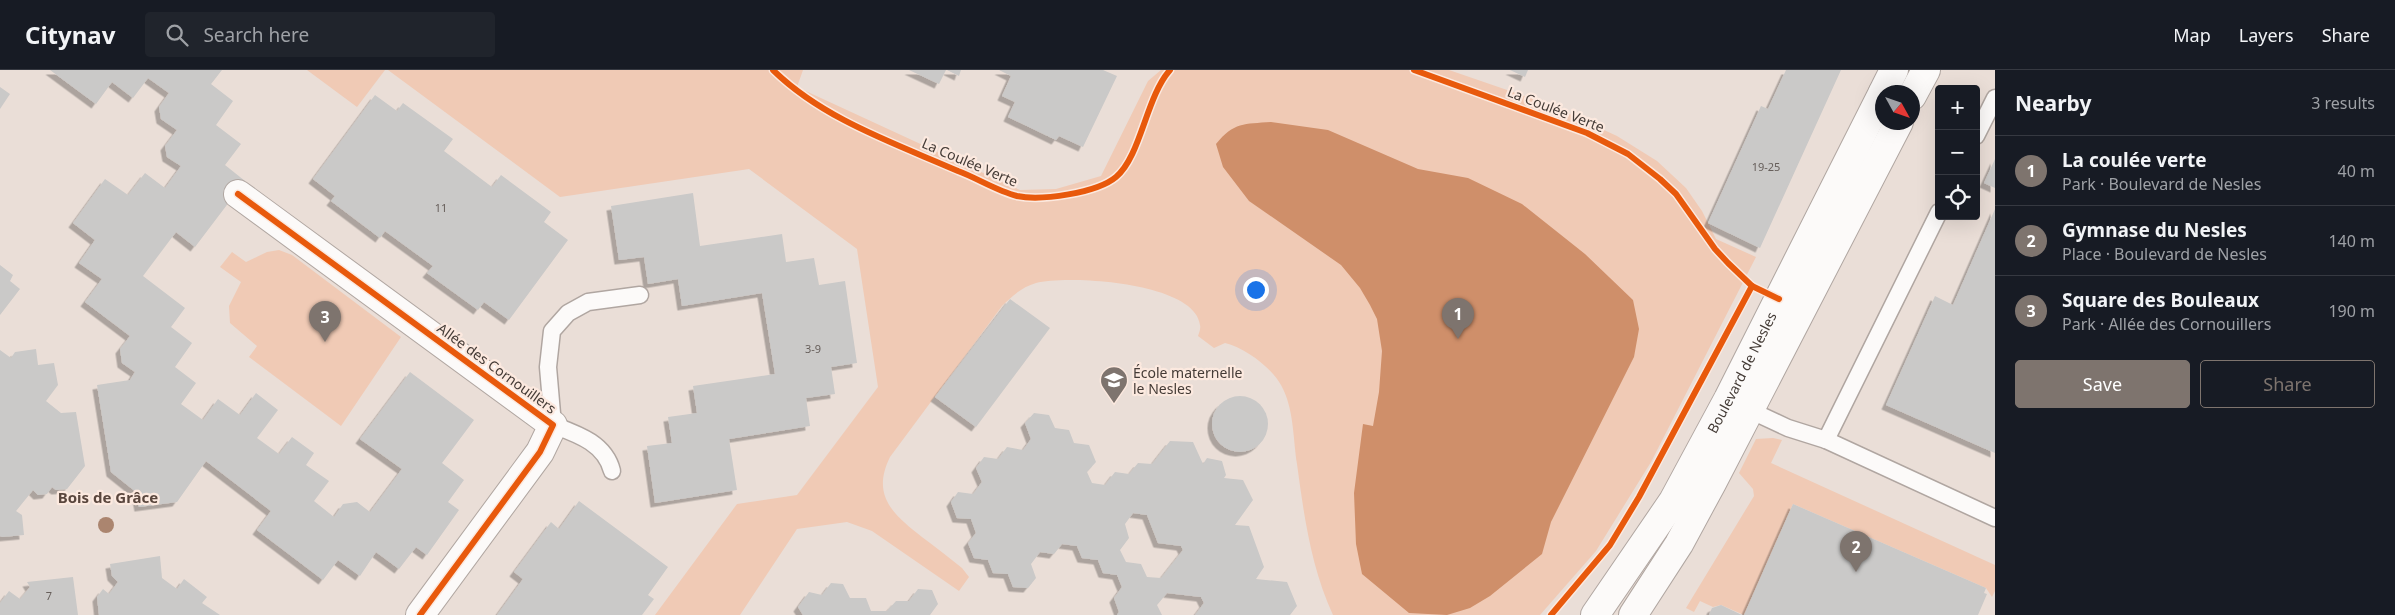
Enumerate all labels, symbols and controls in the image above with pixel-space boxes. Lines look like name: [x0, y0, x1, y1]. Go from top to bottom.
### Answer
search box: [145, 12, 495, 57]
text: Citynav: [25, 18, 115, 51]
icon: search: [163, 21, 191, 49]
text: Search here: [203, 22, 309, 48]
text: Map: [2173, 23, 2211, 47]
text: Layers: [2239, 23, 2294, 47]
text: Share: [2322, 23, 2370, 47]
street label: La Coulée Verte: [1505, 82, 1607, 136]
north arrow: [1875, 85, 1920, 130]
map controls: [1935, 85, 1980, 220]
button: +: [1935, 85, 1980, 130]
text: Nearby: [2015, 89, 2091, 117]
text: 3 results: [2311, 92, 2375, 114]
button: −: [1935, 130, 1980, 175]
street label: La Coulée Verte: [919, 133, 1021, 191]
text: La coulée verte: [2062, 147, 2207, 173]
house number: 19-25: [1752, 159, 1780, 174]
text: 1: [2026, 160, 2036, 182]
text: 40 m: [2338, 160, 2375, 182]
text: Park · Boulevard de Nesles: [2062, 173, 2261, 195]
button: locate: [1935, 175, 1980, 220]
house number: 11: [435, 200, 447, 215]
text: Gymnase du Nesles: [2062, 217, 2247, 243]
text: 2: [2026, 230, 2036, 252]
text: 140 m: [2328, 230, 2375, 252]
text: Place · Boulevard de Nesles: [2062, 243, 2267, 265]
your location: [1243, 277, 1269, 303]
text: Square des Bouleaux: [2062, 287, 2259, 313]
pin: 1: [1442, 298, 1474, 339]
text: 3: [2026, 300, 2036, 322]
text: 190 m: [2328, 300, 2375, 322]
pin: 3: [309, 301, 341, 342]
street label: Boulevard de Nesles: [1702, 308, 1780, 436]
text: Park · Allée des Cornouillers: [2062, 313, 2271, 335]
street label: Allée des Cornouillers: [434, 318, 560, 418]
house number: 3-9: [805, 341, 821, 356]
button: Save: [2015, 360, 2190, 408]
button: Share: [2200, 360, 2375, 408]
place label: École maternelle le Nesles: [1133, 363, 1243, 398]
school or university icon: École maternelle le Nesles: [1099, 365, 1129, 404]
district label: Bois de Grâce: [58, 487, 158, 507]
pin: 2: [1840, 531, 1872, 572]
house number: 7: [46, 588, 52, 603]

